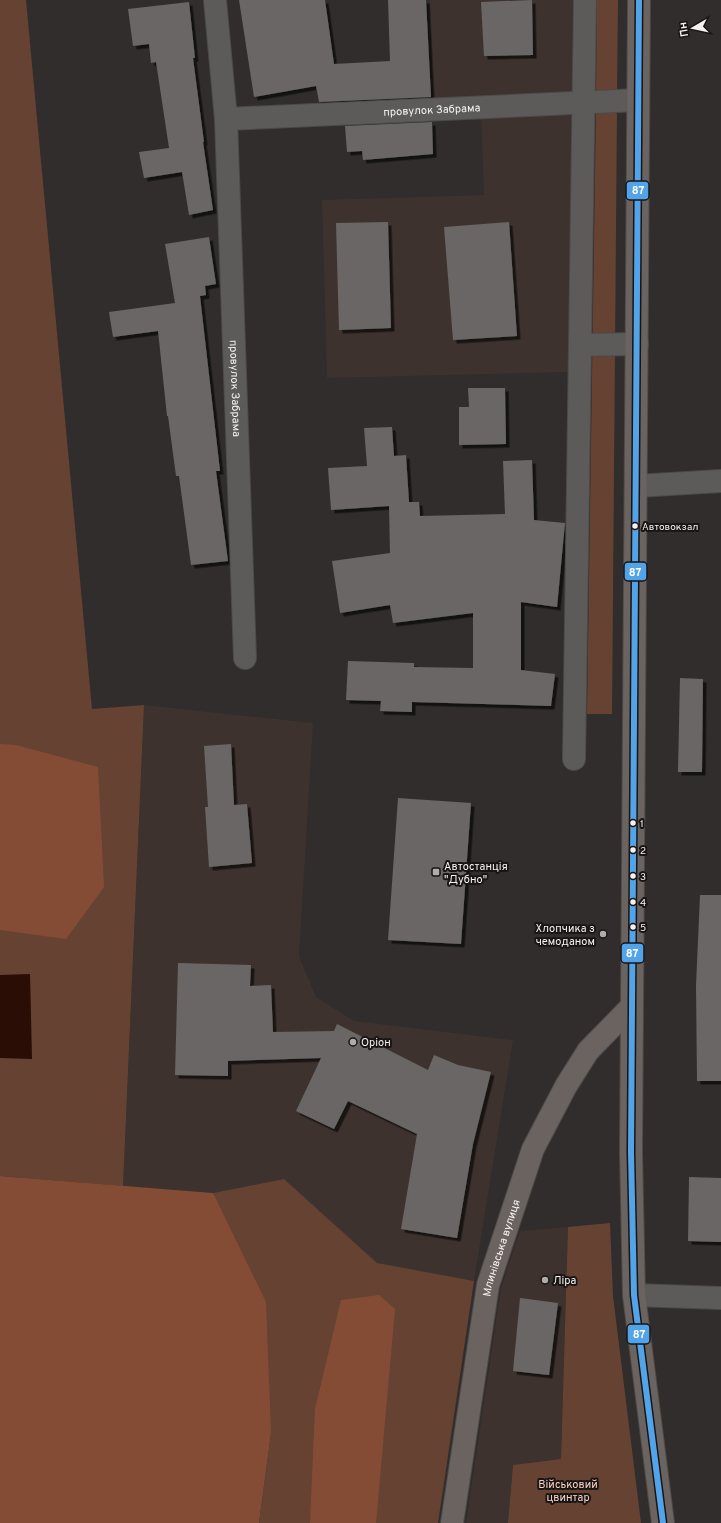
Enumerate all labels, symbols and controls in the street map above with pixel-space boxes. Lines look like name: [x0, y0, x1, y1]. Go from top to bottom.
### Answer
north arrow: [673, 8, 713, 48]
text: Пн: [676, 21, 692, 38]
street label: провулок Забрама: [383, 101, 481, 120]
line badge: 87: [626, 181, 649, 200]
text: 87: [632, 184, 644, 198]
street label: провулок Забрама: [226, 340, 243, 437]
marker: Автовокзал: [630, 521, 640, 531]
place label: Автовокзал: [642, 521, 698, 534]
line badge: 87: [624, 562, 647, 581]
text: 87: [629, 566, 641, 580]
marker: 1: [628, 818, 638, 828]
place label: 1: [640, 818, 644, 831]
marker: 2: [628, 845, 638, 855]
place label: 2: [640, 845, 646, 858]
place label: Автостанція "Дубно": [444, 860, 508, 887]
marker: Автостанція "Дубно": [431, 867, 441, 877]
marker: 3: [628, 871, 638, 881]
place label: 3: [640, 871, 646, 884]
marker: 4: [628, 897, 638, 907]
place label: 4: [640, 897, 646, 910]
place label: Хлопчика з чемоданом: [535, 922, 595, 949]
marker: 5: [628, 922, 638, 932]
place label: 5: [640, 922, 646, 935]
marker: Хлопчика з чемоданом: [598, 929, 608, 939]
line badge: 87: [621, 943, 644, 963]
text: 87: [626, 947, 638, 961]
place label: Оріон: [361, 1036, 391, 1050]
marker: Оріон: [348, 1037, 358, 1047]
street label: Млинівська вулиця: [480, 1198, 524, 1298]
place label: Ліра: [553, 1274, 577, 1288]
marker: Ліра: [540, 1275, 550, 1285]
line badge: 87: [627, 1324, 650, 1344]
text: 87: [633, 1328, 645, 1342]
park label: Військовий цвинтар: [538, 1478, 598, 1505]

